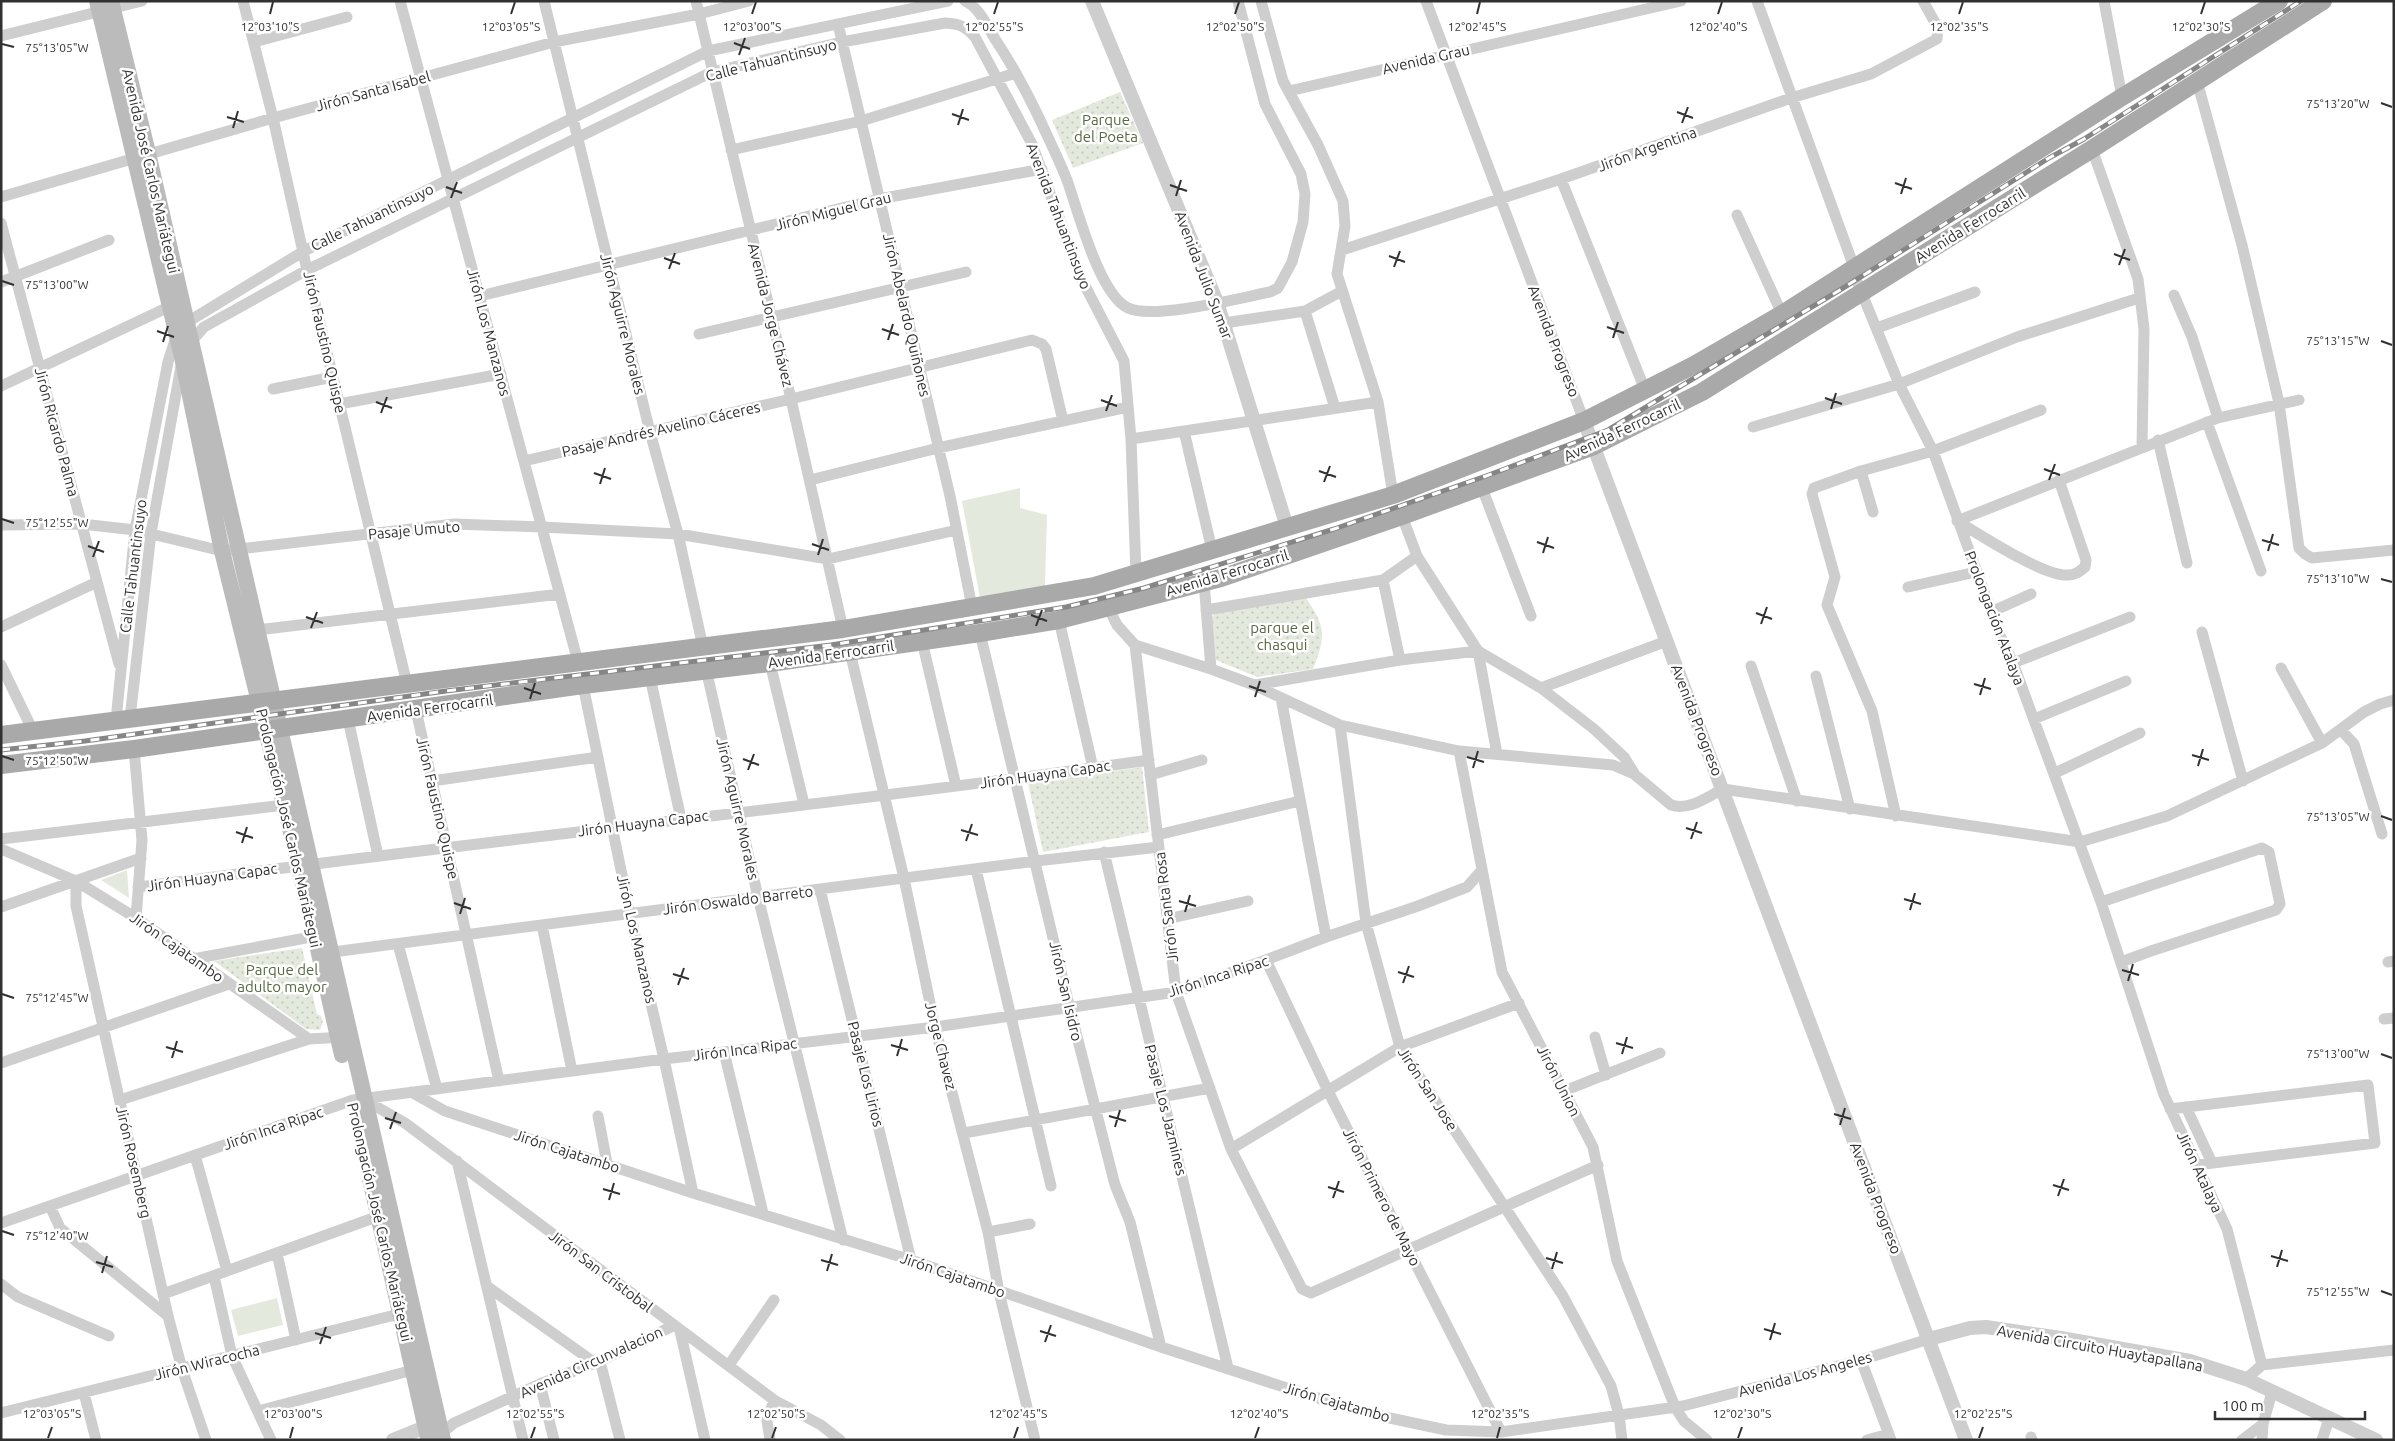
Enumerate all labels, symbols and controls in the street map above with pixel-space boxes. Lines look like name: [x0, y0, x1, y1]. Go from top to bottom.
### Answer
text: 12°03'10"S: [241, 20, 299, 33]
text: 12°03'05"S: [482, 20, 540, 33]
text: 12°03'00"S: [723, 20, 781, 33]
text: 12°02'55"S: [965, 20, 1023, 33]
text: 12°02'50"S: [1206, 20, 1264, 33]
text: 12°02'45"S: [1448, 20, 1506, 33]
text: 12°02'40"S: [1689, 20, 1747, 33]
text: 12°02'35"S: [1930, 20, 1988, 33]
text: 12°02'30"S: [2172, 20, 2230, 33]
street label: Calle Tahuantinsuyo: [704, 35, 838, 85]
text: 75°13'05"W: [25, 41, 89, 54]
street label: Avenida Grau: [1381, 41, 1471, 77]
street label: Avenida José Carlos Mariátegui: [119, 67, 183, 275]
street label: Jirón Santa Isabel: [314, 68, 432, 114]
text: 75°13'20"W: [2306, 97, 2370, 110]
park label: Parque del Poeta: [1074, 111, 1138, 145]
street label: Jirón Argentina: [1595, 123, 1699, 175]
street label: Avenida Tahuantinsuyo: [1023, 140, 1095, 292]
street label: Calle Tahuantinsuyo: [308, 180, 436, 254]
street label: Avenida Ferrocarril: [1912, 184, 2028, 266]
street label: Jirón Miguel Grau: [773, 188, 893, 234]
street label: Avenida Julio Sumar: [1172, 209, 1236, 342]
street label: Jirón Abelardo Quiñones: [880, 232, 934, 398]
street label: Avenida Jorge Chávez: [745, 241, 797, 389]
street label: Jirón Aguirre Morales: [597, 252, 649, 396]
street label: Jirón Los Manzanos: [464, 266, 514, 398]
street label: Jirón Faustino Quispe: [300, 269, 350, 415]
text: 75°13'00"W: [25, 278, 89, 291]
street label: Avenida Progreso: [1525, 283, 1583, 399]
text: 75°13'15"W: [2306, 334, 2370, 347]
street label: Jirón Ricardo Palma: [32, 366, 82, 498]
street label: Avenida Ferrocarril: [1561, 395, 1683, 465]
street label: Pasaje Andrés Avelino Cáceres: [560, 398, 762, 460]
street label: Calle Tahuantinsuyo: [116, 498, 150, 634]
text: 75°12'55"W: [25, 516, 89, 529]
street label: Pasaje Umuto: [367, 518, 461, 542]
street label: Avenida Ferrocarril: [1164, 546, 1290, 600]
street label: Prolongación Atalaya: [1962, 549, 2028, 687]
text: 75°13'10"W: [2306, 572, 2370, 585]
park label: parque el chasqui: [1250, 619, 1314, 653]
street label: Avenida Ferrocarril: [767, 637, 895, 671]
street label: Avenida Progreso: [1668, 662, 1726, 778]
street label: Avenida Ferrocarril: [366, 691, 494, 725]
street label: Prolongación José Carlos Mariátegui: [253, 707, 325, 949]
street label: Jirón Faustino Quispe: [413, 735, 463, 881]
street label: Jirón Aguirre Morales: [713, 736, 763, 882]
text: 75°12'50"W: [25, 754, 89, 767]
street label: Jirón Huayna Capac: [979, 756, 1111, 792]
street label: Jirón Huayna Capac: [577, 807, 709, 839]
text: 75°13'05"W: [2306, 810, 2370, 823]
street label: Jirón Santa Rosa: [1151, 851, 1181, 963]
street label: Jirón Huayna Capac: [146, 859, 278, 895]
street label: Jirón Los Manzanos: [614, 873, 660, 1005]
street label: Jirón Oswaldo Barreto: [662, 882, 814, 918]
street label: Jirón Cajatambo: [127, 909, 227, 985]
street label: Jirón San Isidro: [1046, 939, 1086, 1043]
street label: Jirón Inca Ripac: [1166, 952, 1270, 1000]
park label: Parque del adulto mayor: [237, 961, 327, 995]
text: 75°12'45"W: [25, 991, 89, 1004]
street label: Jorge Chavez: [922, 1000, 960, 1092]
street label: Pasaje Los Lirios: [845, 1019, 887, 1129]
street label: Jirón Inca Ripac: [692, 1034, 798, 1064]
street label: Pasaje Los Jazmines: [1141, 1043, 1191, 1177]
street label: Jirón Union: [1534, 1043, 1584, 1119]
street label: Jirón San Jose: [1395, 1044, 1461, 1134]
text: 75°13'00"W: [2306, 1047, 2370, 1060]
street label: Prolongación José Carlos Mariátegui: [344, 1101, 416, 1343]
street label: Jirón Inca Ripac: [221, 1103, 325, 1153]
street label: Jirón Rosemberg: [113, 1104, 155, 1220]
street label: Jirón Primero de Mayo: [1340, 1125, 1424, 1269]
street label: Jirón Cajatambo: [512, 1126, 622, 1176]
street label: Jirón Atalaya: [2174, 1129, 2226, 1215]
street label: Avenida Progreso: [1847, 1140, 1905, 1256]
street label: Jirón San Cristobal: [546, 1227, 656, 1315]
text: 75°12'40"W: [25, 1229, 89, 1242]
street label: Jirón Cajatambo: [898, 1249, 1008, 1301]
text: 75°12'55"W: [2306, 1285, 2370, 1298]
street label: Avenida Circuito Huaytapallana: [1996, 1321, 2204, 1375]
street label: Avenida Circunvalacion: [517, 1323, 665, 1401]
street label: Jirón Wiracocha: [153, 1341, 261, 1383]
street label: Avenida Los Angeles: [1736, 1348, 1874, 1400]
street label: Jirón Cajatambo: [1282, 1379, 1392, 1425]
scale bar: [2215, 1388, 2365, 1420]
text: 100 m: [2222, 1397, 2264, 1414]
text: 12°03'05"S: [23, 1407, 81, 1420]
text: 12°03'00"S: [264, 1407, 322, 1420]
text: 12°02'55"S: [506, 1407, 564, 1420]
text: 12°02'50"S: [747, 1407, 805, 1420]
text: 12°02'45"S: [989, 1407, 1047, 1420]
text: 12°02'40"S: [1230, 1407, 1288, 1420]
text: 12°02'35"S: [1471, 1407, 1529, 1420]
text: 12°02'30"S: [1713, 1407, 1771, 1420]
text: 12°02'25"S: [1954, 1407, 2012, 1420]

